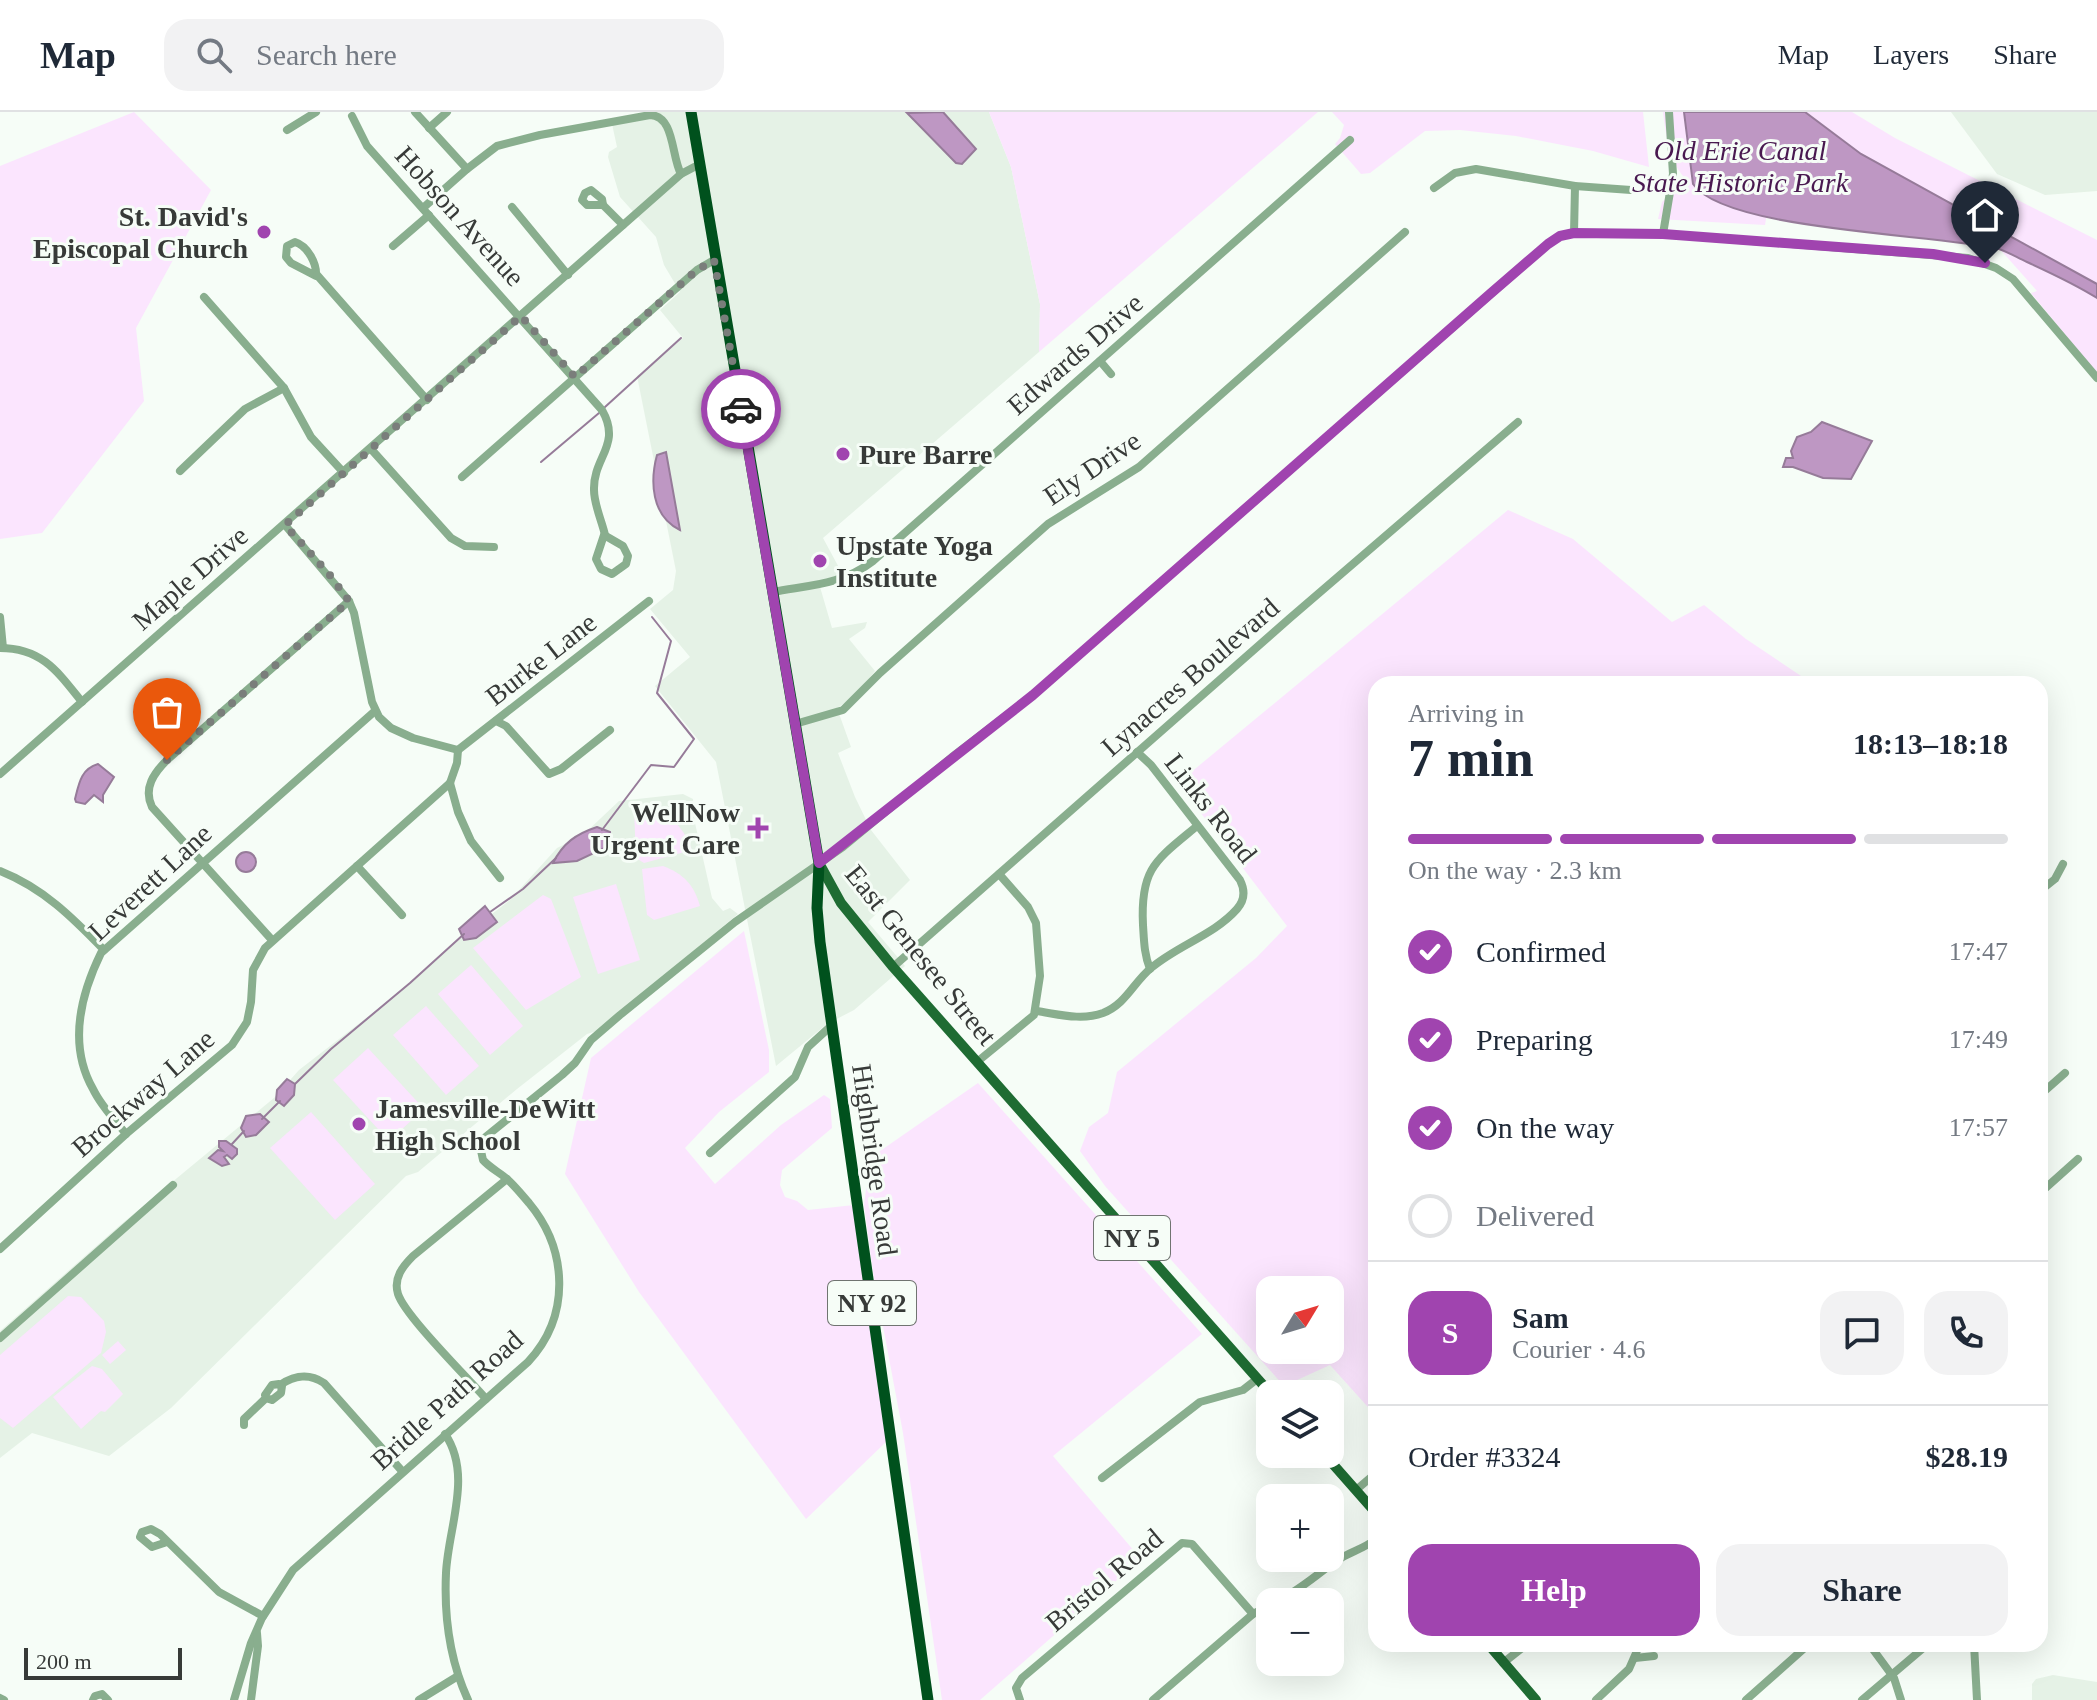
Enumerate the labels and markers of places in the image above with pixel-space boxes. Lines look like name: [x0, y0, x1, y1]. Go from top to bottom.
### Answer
pin: [1951, 181, 2019, 263]
place label: St. David's Episcopal Church: [33, 201, 248, 264]
marker: St. David's Episcopal Church: [255, 223, 273, 241]
place label: Pure Barre: [859, 439, 992, 470]
marker: Pure Barre: [834, 445, 852, 463]
place label: Upstate Yoga Institute: [836, 530, 993, 593]
marker: Upstate Yoga Institute: [811, 552, 829, 570]
pin: [133, 678, 201, 760]
place label: WellNow Urgent Care: [590, 797, 741, 860]
marker: WellNow Urgent Care: [747, 817, 769, 839]
place label: Jamesville-DeWitt High School: [375, 1093, 596, 1156]
marker: Jamesville-DeWitt High School: [350, 1115, 368, 1133]

